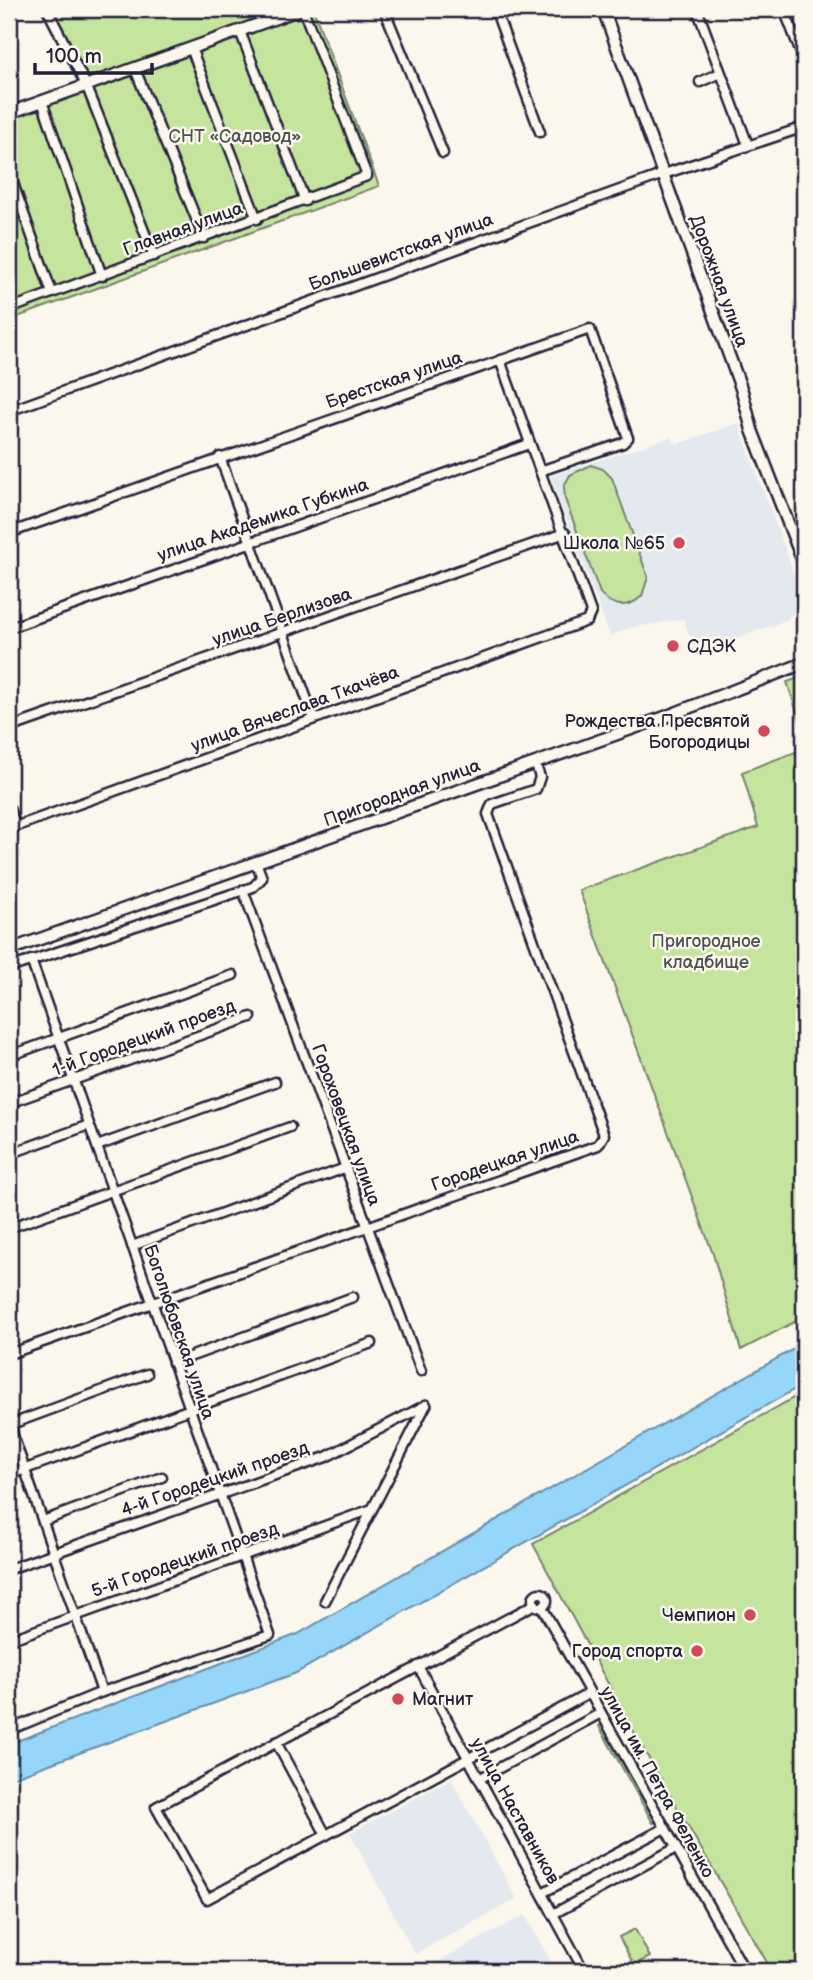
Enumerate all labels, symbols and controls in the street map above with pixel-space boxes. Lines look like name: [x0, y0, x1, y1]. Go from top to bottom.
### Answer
scale bar: [35, 32, 152, 76]
text: 100 m: [46, 44, 102, 69]
park label: СНТ «Садовод»: [169, 126, 301, 147]
street label: Главная улица: [120, 198, 246, 260]
street label: Большевистская улица: [306, 209, 496, 295]
street label: Дорожная улица: [685, 212, 753, 350]
street label: Брестская улица: [323, 347, 465, 413]
street label: улица Академика Губкина: [155, 474, 372, 566]
place label: Школа №65: [563, 533, 665, 554]
marker: Школа №65: [671, 535, 687, 551]
street label: улица Берлизова: [210, 583, 355, 651]
place label: СДЭК: [687, 636, 736, 657]
marker: СДЭК: [665, 638, 681, 654]
street label: улица Вячеслава Ткачёва: [188, 661, 402, 756]
place label: Рождества Пресвятой Богородицы: [564, 711, 750, 753]
marker: Рождества Пресвятой Богородицы: [756, 723, 772, 739]
street label: Пригородная улица: [321, 755, 484, 831]
park label: Пригородное кладбище: [651, 931, 761, 973]
street label: 1-й Городецкий проезд: [50, 995, 238, 1081]
street label: Гороховецкая улица: [307, 1041, 385, 1209]
street label: Городецкая улица: [429, 1126, 582, 1196]
street label: Боголюбовская улица: [139, 1242, 219, 1422]
street label: 4-й Городецкий проезд: [118, 1437, 312, 1521]
street label: 5-й Городецкий проезд: [89, 1518, 281, 1602]
place label: Чемпион: [662, 1605, 736, 1626]
marker: Чемпион: [742, 1607, 758, 1623]
place label: Город спорта: [572, 1641, 683, 1662]
marker: Город спорта: [689, 1643, 705, 1659]
street label: улица им. Петра Феленко: [596, 1683, 718, 1881]
place label: Магнит: [412, 1689, 474, 1710]
marker: Магнит: [390, 1691, 406, 1707]
street label: улица Наставников: [466, 1734, 564, 1888]

